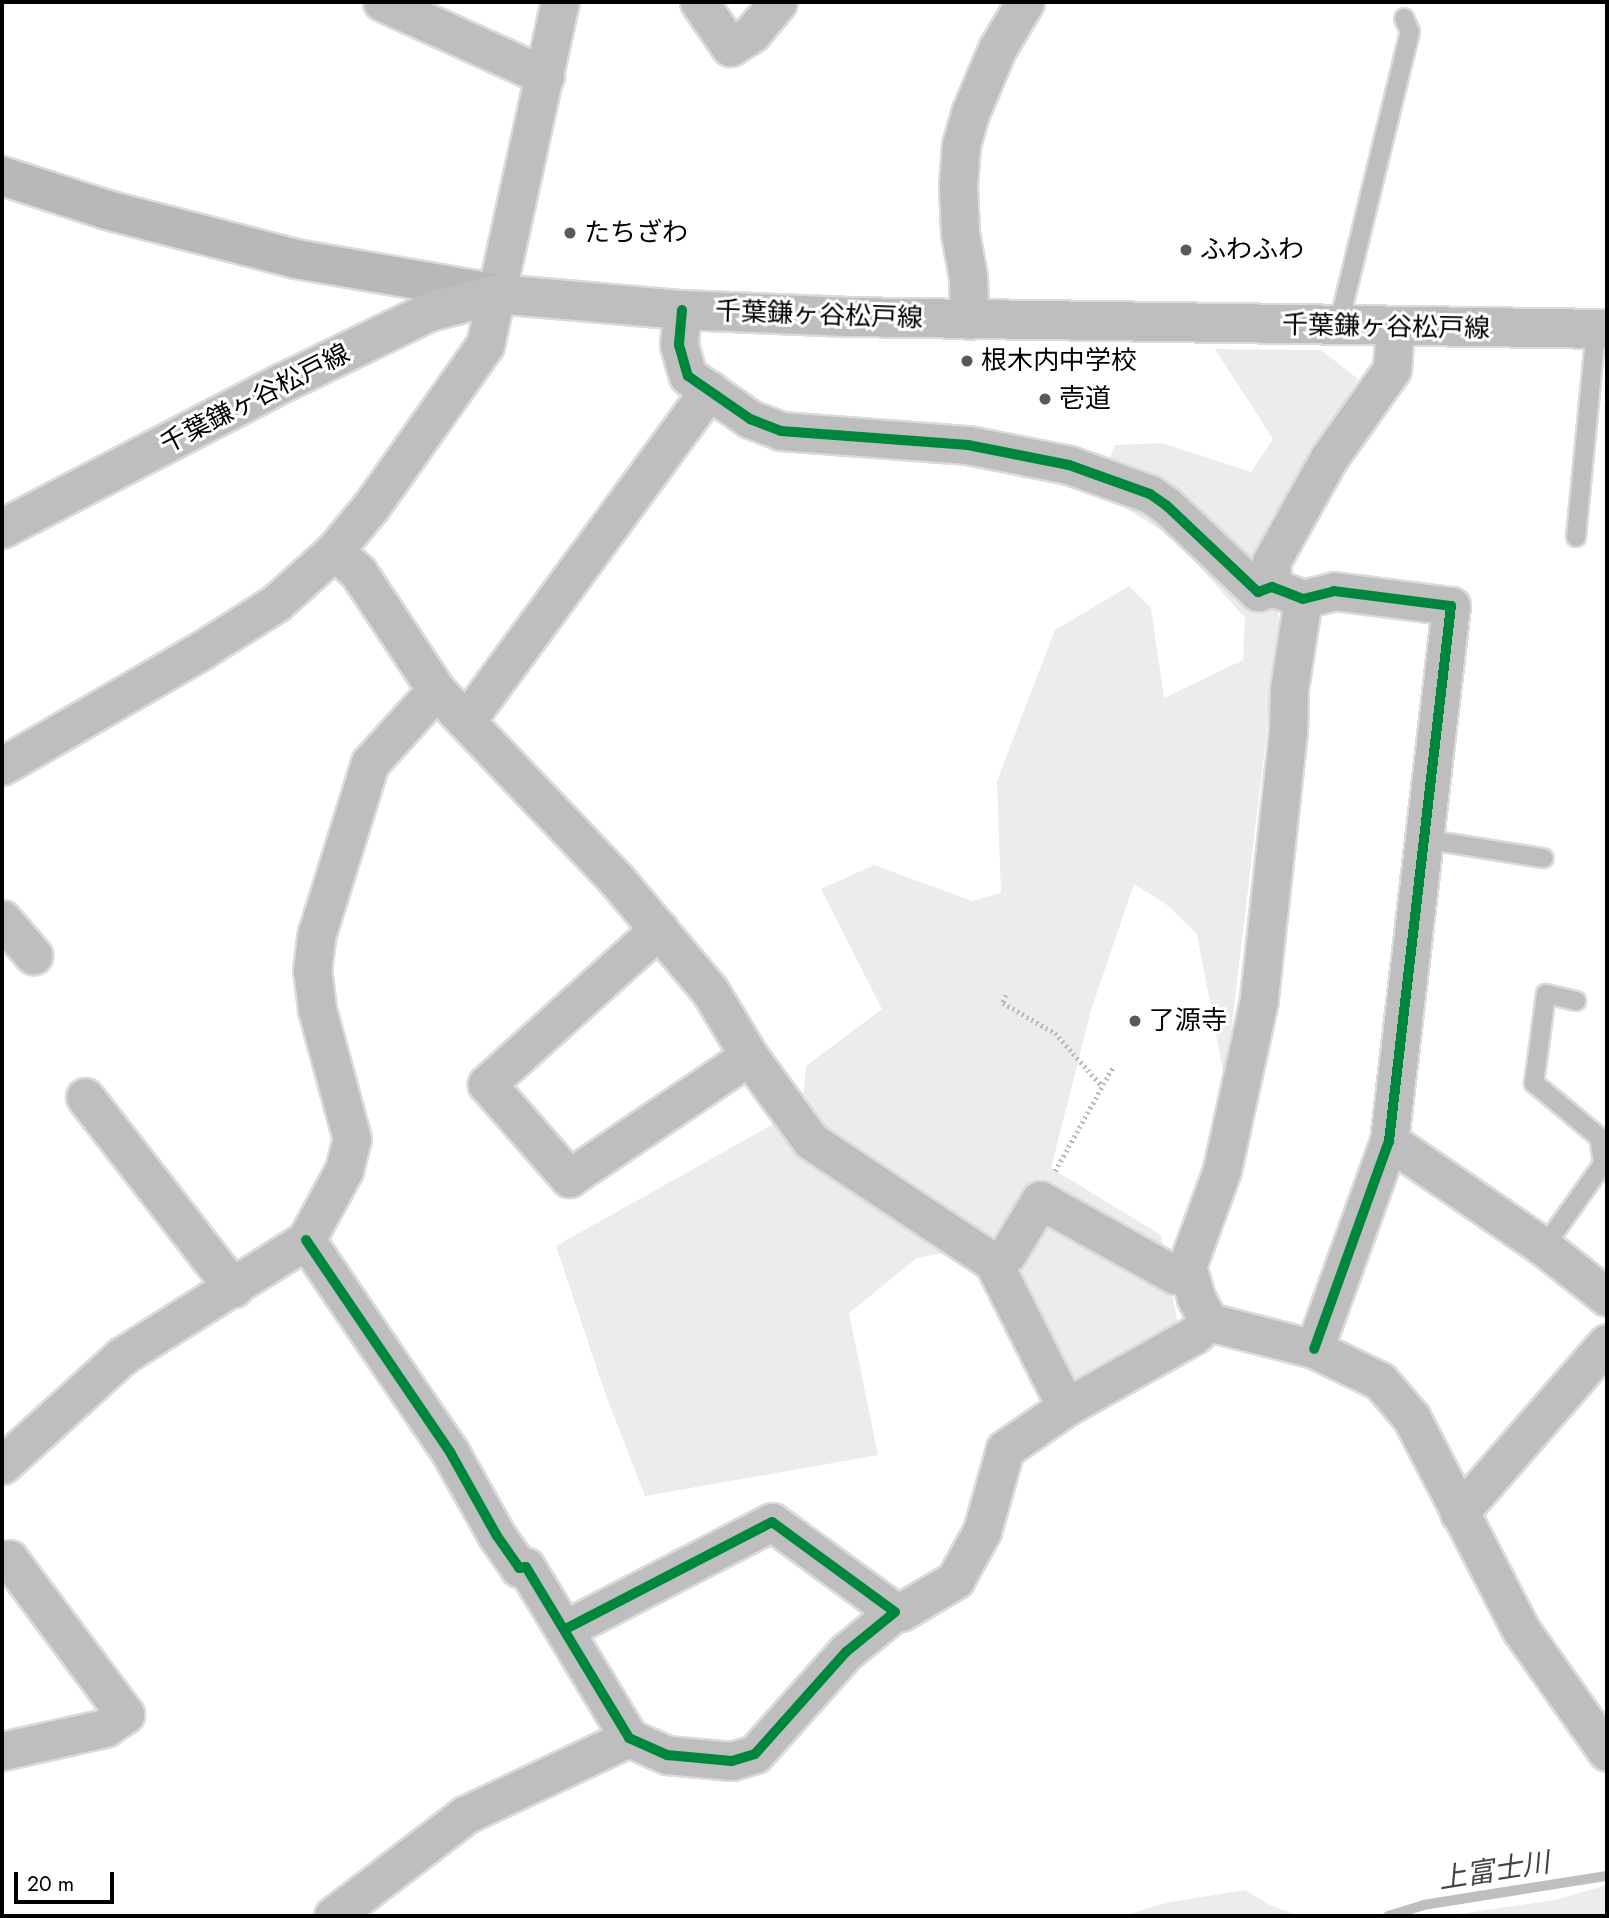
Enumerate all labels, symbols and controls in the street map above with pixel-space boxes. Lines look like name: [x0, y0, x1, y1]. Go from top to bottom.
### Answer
place label: たちざわ: [584, 217, 688, 249]
marker: たちざわ: [562, 225, 578, 241]
place label: ふわふわ: [1200, 234, 1304, 266]
marker: ふわふわ: [1178, 242, 1194, 258]
street label: 千葉鎌ヶ谷松戸線: [715, 296, 923, 334]
street label: 千葉鎌ヶ谷松戸線: [1282, 310, 1490, 344]
street label: 千葉鎌ヶ谷松戸線: [155, 338, 355, 460]
place label: 根木内中学校: [981, 345, 1137, 377]
marker: 根木内中学校: [959, 353, 975, 369]
place label: 壱道: [1059, 383, 1111, 415]
marker: 壱道: [1037, 391, 1053, 407]
place label: 了源寺: [1149, 1005, 1227, 1037]
marker: 了源寺: [1127, 1013, 1143, 1029]
water label: 上富士川: [1436, 1846, 1552, 1896]
scale bar: [18, 1858, 117, 1902]
text: 20 m: [27, 1869, 74, 1899]

